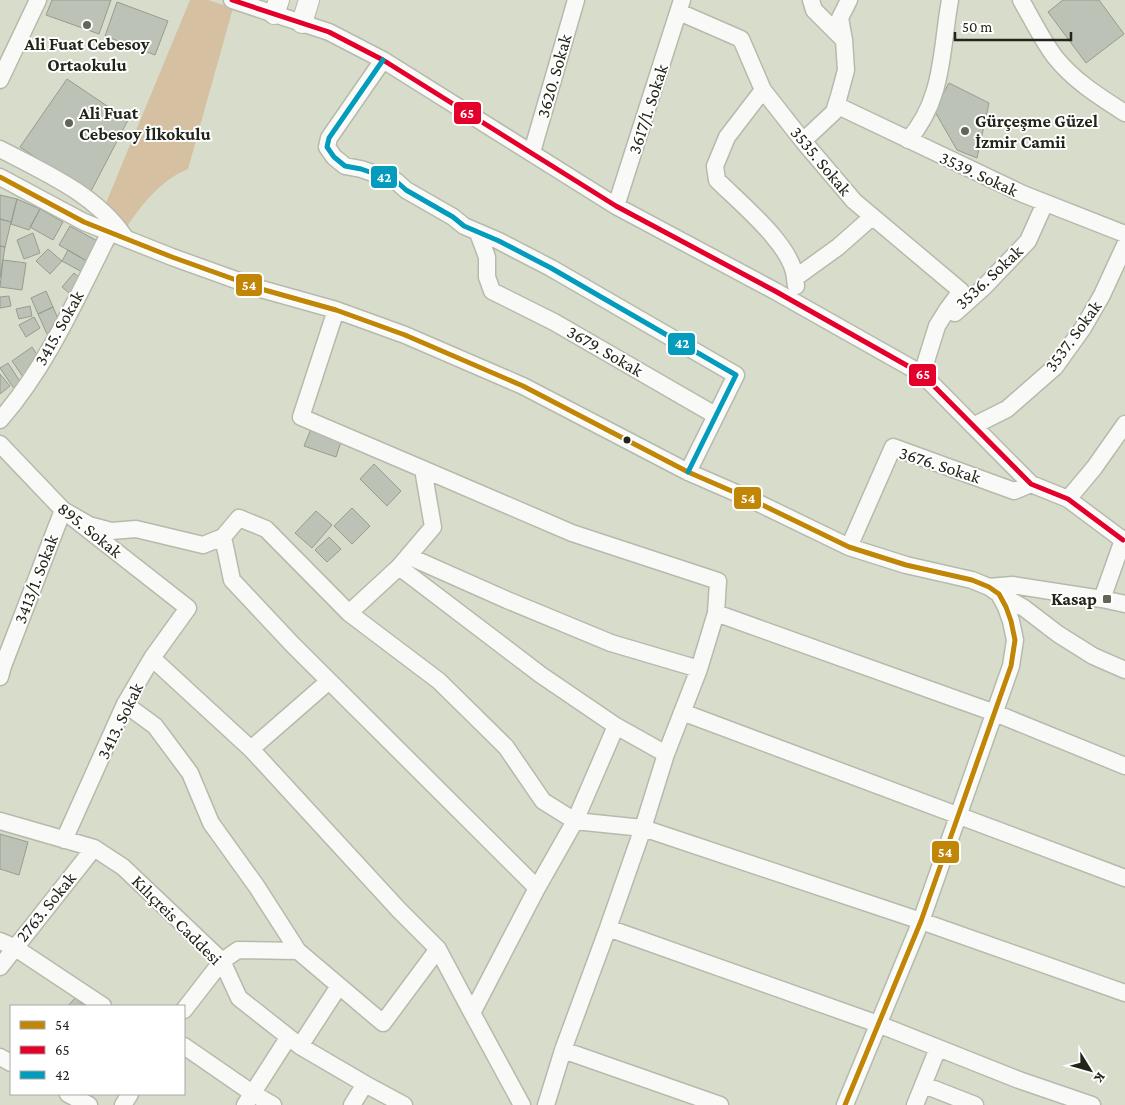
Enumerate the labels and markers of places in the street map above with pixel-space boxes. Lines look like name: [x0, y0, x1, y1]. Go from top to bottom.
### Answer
marker: Ali Fuat Cebesoy Ortaokulu: [81, 19, 93, 31]
place label: Ali Fuat Cebesoy Ortaokulu: [23, 34, 150, 75]
place label: Ali Fuat Cebesoy İlkokulu: [78, 103, 211, 144]
place label: Gürçeşme Güzel İzmir Camii: [975, 111, 1098, 152]
marker: Ali Fuat Cebesoy İlkokulu: [63, 117, 75, 129]
marker: Gürçeşme Güzel İzmir Camii: [959, 125, 971, 137]
unlabelled marker: [622, 435, 632, 445]
place label: Kasap: [1051, 589, 1097, 609]
marker: Kasap: [1101, 593, 1113, 605]

